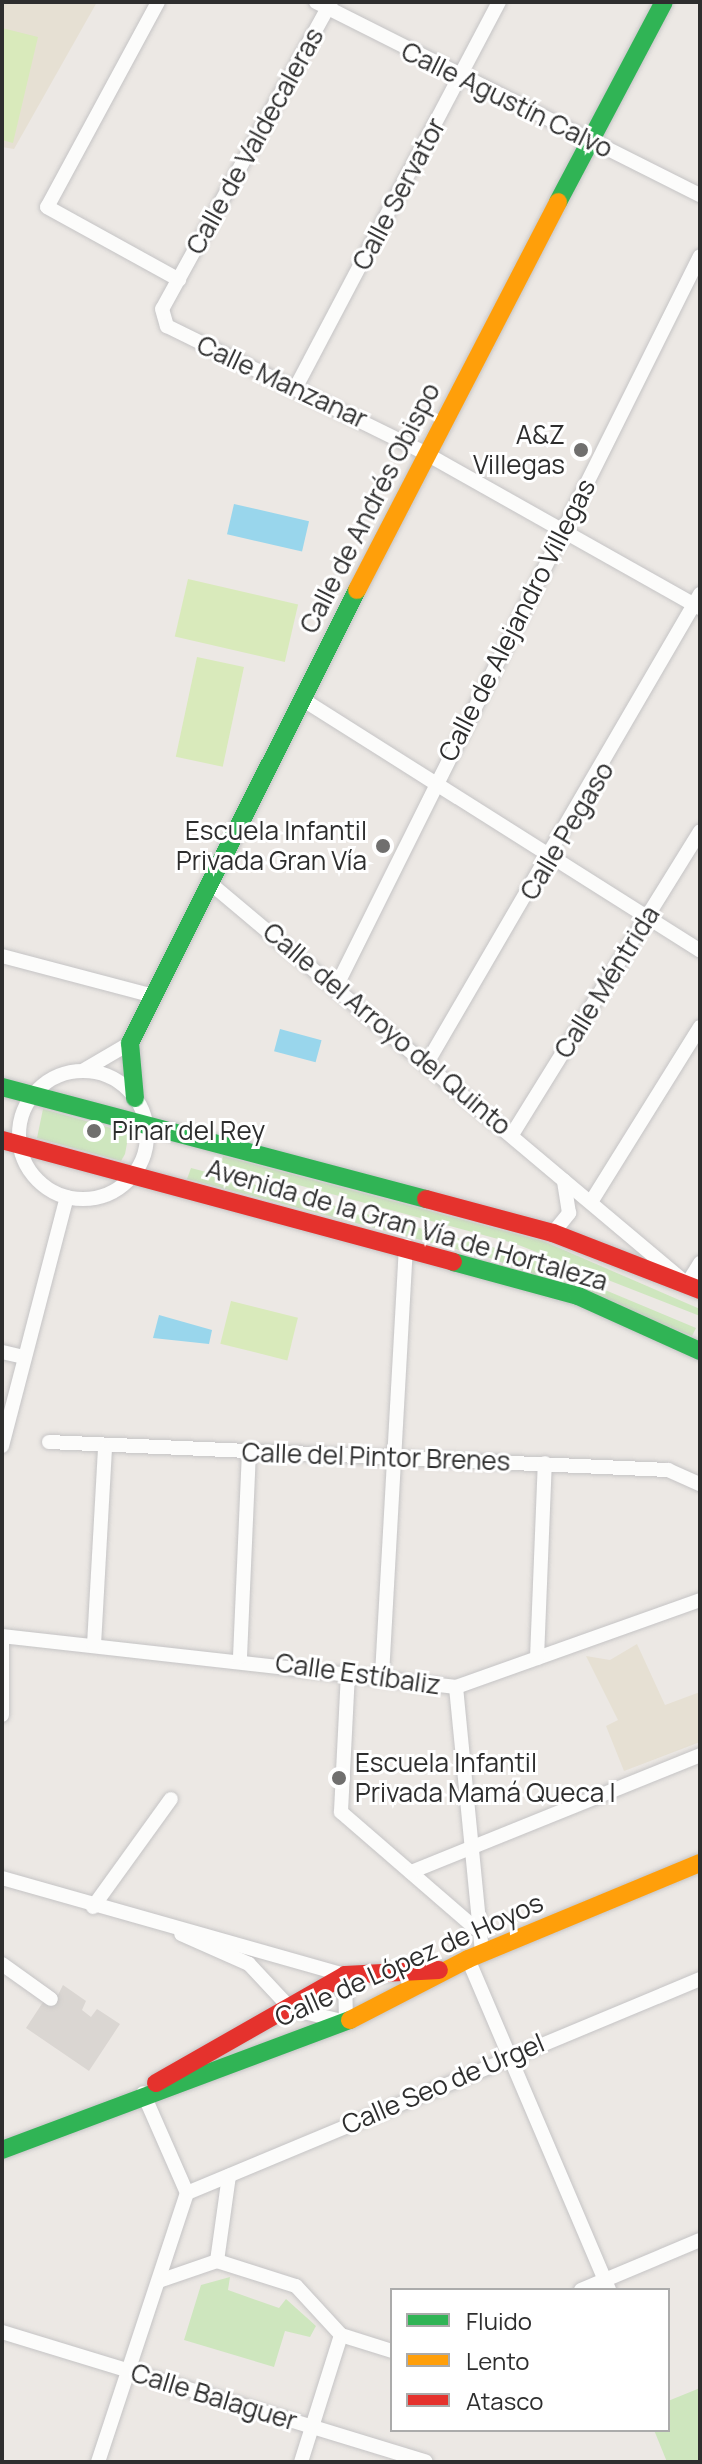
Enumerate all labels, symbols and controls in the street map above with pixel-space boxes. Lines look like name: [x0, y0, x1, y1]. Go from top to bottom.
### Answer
street label: Calle de Valdecaleras: [180, 22, 330, 260]
street label: Calle Agustín Calvo: [396, 35, 618, 165]
street label: Calle Servator: [346, 113, 452, 275]
street label: Calle Manzanar: [192, 329, 372, 435]
street label: Calle de Andrés Obispo: [293, 378, 447, 638]
place label: A&Z Villegas: [473, 419, 565, 480]
marker: A&Z Villegas: [572, 441, 590, 459]
street label: Calle de Alejandro Villegas: [432, 474, 602, 766]
street label: Calle Pegaso: [514, 756, 620, 906]
place label: Escuela Infantil Privada Gran Vía: [176, 815, 367, 876]
marker: Escuela Infantil Privada Gran Vía: [374, 837, 392, 855]
street label: Calle Méntrida: [548, 900, 666, 1064]
street label: Calle del Arroyo del Quinto: [257, 916, 517, 1142]
place label: Pinar del Rey: [112, 1115, 265, 1147]
marker: Pinar del Rey: [83, 1120, 105, 1142]
street label: Avenida de la Gran Vía de Hortaleza: [203, 1153, 611, 1297]
street label: Calle del Pintor Brenes: [241, 1437, 511, 1477]
street label: Calle Estíbaliz: [273, 1647, 443, 1701]
place label: Escuela Infantil Privada Mamá Queca I: [355, 1747, 616, 1808]
marker: Escuela Infantil Privada Mamá Queca I: [330, 1769, 348, 1787]
street label: Calle de López de Hoyos: [270, 1887, 548, 2033]
street label: Calle Seo de Urgel: [337, 2027, 549, 2141]
legend: [390, 2288, 670, 2432]
text: Fluido: [466, 2304, 532, 2337]
text: Lento: [466, 2344, 530, 2377]
street label: Calle Balaguer: [127, 2357, 301, 2437]
text: Atasco: [466, 2384, 543, 2417]

